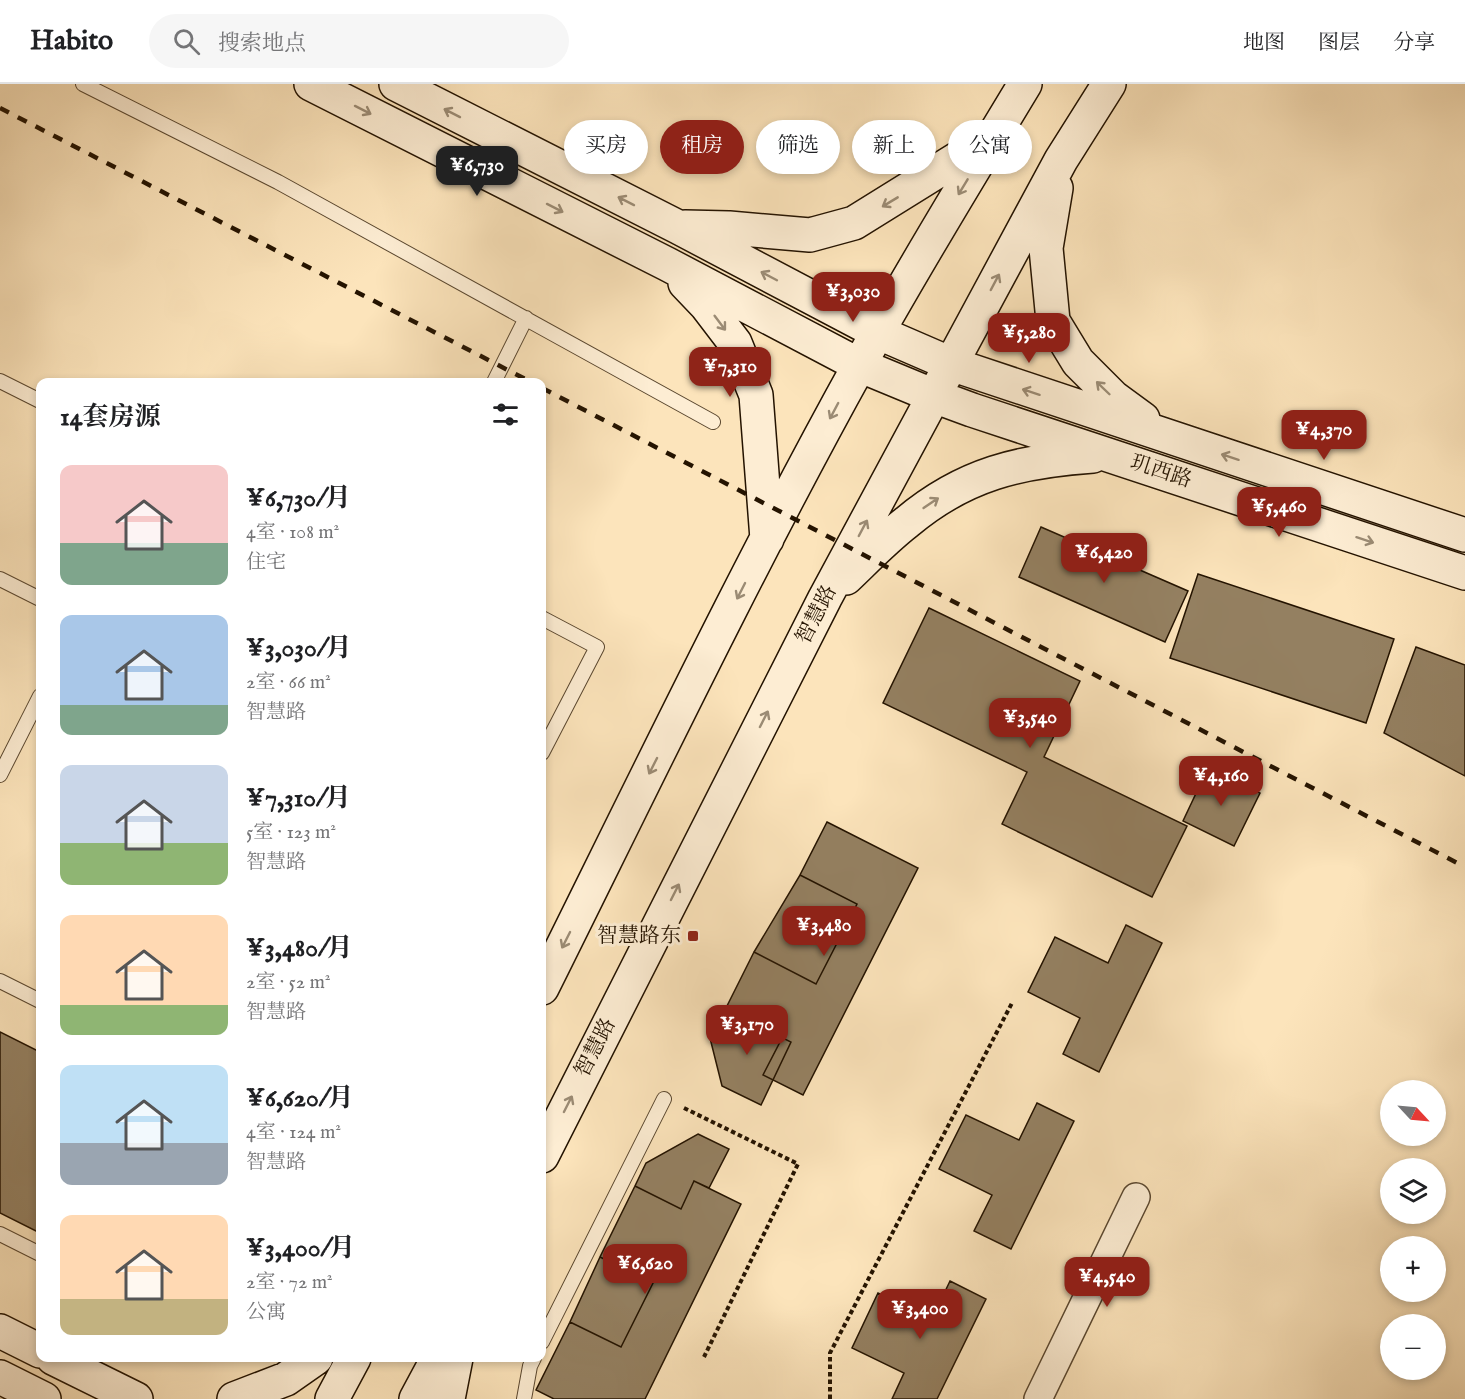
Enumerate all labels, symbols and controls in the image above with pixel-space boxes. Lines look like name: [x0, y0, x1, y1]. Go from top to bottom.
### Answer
search box: [149, 14, 569, 68]
text: Habito: [30, 24, 113, 59]
icon: search: [170, 25, 203, 58]
text: 搜索地点: [218, 30, 306, 58]
text: 地图: [1243, 30, 1285, 57]
text: 图层: [1318, 30, 1360, 57]
text: 分享: [1393, 30, 1435, 57]
one-way arrow: [353, 105, 371, 117]
one-way arrow: [443, 106, 461, 118]
chip: 买房: [564, 120, 648, 174]
chip: 租房: [660, 120, 744, 174]
chip: 筛选: [756, 120, 840, 174]
chip: 新上: [852, 120, 936, 174]
chip: 公寓: [948, 120, 1032, 174]
pin: ¥6,730: [428, 146, 526, 197]
text: ¥6,730: [450, 153, 504, 178]
one-way arrow: [957, 178, 969, 195]
one-way arrow: [617, 195, 635, 206]
one-way arrow: [882, 196, 899, 208]
one-way arrow: [546, 203, 564, 214]
one-way arrow: [761, 270, 779, 281]
pin: ¥3,030: [804, 272, 902, 323]
one-way arrow: [989, 274, 1001, 291]
text: ¥3,030: [826, 279, 880, 304]
pin: ¥5,280: [980, 313, 1078, 364]
one-way arrow: [713, 315, 726, 331]
text: ¥5,280: [1002, 320, 1056, 345]
pin: ¥7,310: [681, 347, 779, 398]
text: ¥7,310: [703, 354, 757, 379]
one-way arrow: [1096, 380, 1111, 395]
one-way arrow: [1022, 385, 1041, 396]
icon: filters: [489, 398, 522, 431]
text: 14套房源: [60, 401, 160, 434]
one-way arrow: [828, 401, 839, 419]
pin: ¥4,370: [1275, 410, 1373, 461]
text: ¥4,370: [1296, 417, 1352, 442]
street label: 玑西路: [1127, 449, 1195, 495]
one-way arrow: [1221, 451, 1240, 462]
text: ¥6,730/月: [246, 482, 351, 515]
pin: ¥5,460: [1230, 487, 1328, 538]
icon: home: [108, 489, 180, 561]
text: ¥5,460: [1251, 494, 1307, 519]
one-way arrow: [923, 497, 940, 510]
text: 4室 · 108 m²: [246, 520, 339, 545]
one-way arrow: [857, 520, 869, 537]
pin: ¥6,420: [1055, 533, 1153, 584]
one-way arrow: [1355, 535, 1374, 546]
text: ¥6,420: [1075, 540, 1133, 565]
text: 住宅: [246, 550, 286, 575]
street label: 智慧路: [791, 581, 843, 649]
one-way arrow: [735, 582, 746, 600]
text: ¥3,030/月: [246, 632, 352, 665]
icon: home: [108, 639, 180, 711]
text: 2室 · 66 m²: [246, 670, 331, 695]
pin: ¥3,540: [981, 698, 1079, 749]
text: 智慧路: [246, 700, 306, 725]
text: ¥3,540: [1003, 705, 1057, 730]
one-way arrow: [759, 710, 770, 728]
one-way arrow: [647, 756, 659, 774]
pin: ¥4,160: [1172, 756, 1270, 807]
text: ¥4,160: [1193, 763, 1249, 788]
text: ¥7,310/月: [246, 782, 351, 815]
icon: home: [108, 789, 180, 861]
text: 5室 · 123 m²: [246, 820, 336, 845]
text: 智慧路: [246, 850, 306, 875]
one-way arrow: [670, 884, 682, 902]
pin: ¥3,480: [775, 906, 873, 957]
text: ¥3,480: [796, 913, 852, 938]
place label: 智慧路东: [597, 923, 681, 950]
marker: 智慧路东: [686, 929, 700, 943]
one-way arrow: [559, 930, 571, 948]
text: ¥3,480/月: [246, 932, 353, 965]
icon: home: [108, 939, 180, 1011]
text: 2室 · 52 m²: [246, 970, 330, 995]
text: 智慧路: [246, 1000, 306, 1025]
pin: ¥3,170: [698, 1005, 796, 1056]
text: ¥3,170: [720, 1012, 774, 1037]
street label: 智慧路: [570, 1014, 622, 1082]
north arrow: [1380, 1080, 1446, 1146]
map controls: [1380, 1080, 1446, 1380]
text: ¥6,620/月: [246, 1082, 354, 1115]
icon: home: [108, 1089, 180, 1161]
one-way arrow: [563, 1095, 574, 1113]
text: 4室 · 124 m²: [246, 1120, 341, 1145]
text: 智慧路: [246, 1150, 306, 1175]
button: layers: [1380, 1158, 1446, 1224]
text: ¥3,400/月: [246, 1232, 355, 1265]
button: +: [1380, 1236, 1446, 1302]
icon: home: [108, 1239, 180, 1311]
pin: ¥6,620: [596, 1244, 694, 1295]
text: ¥6,620: [617, 1251, 673, 1276]
pin: ¥4,540: [1058, 1257, 1156, 1308]
text: ¥4,540: [1078, 1264, 1136, 1289]
text: 2室 · 72 m²: [246, 1270, 333, 1295]
pin: ¥3,400: [871, 1289, 969, 1340]
text: ¥3,400: [891, 1296, 949, 1321]
text: 公寓: [246, 1300, 286, 1325]
button: −: [1380, 1314, 1446, 1380]

